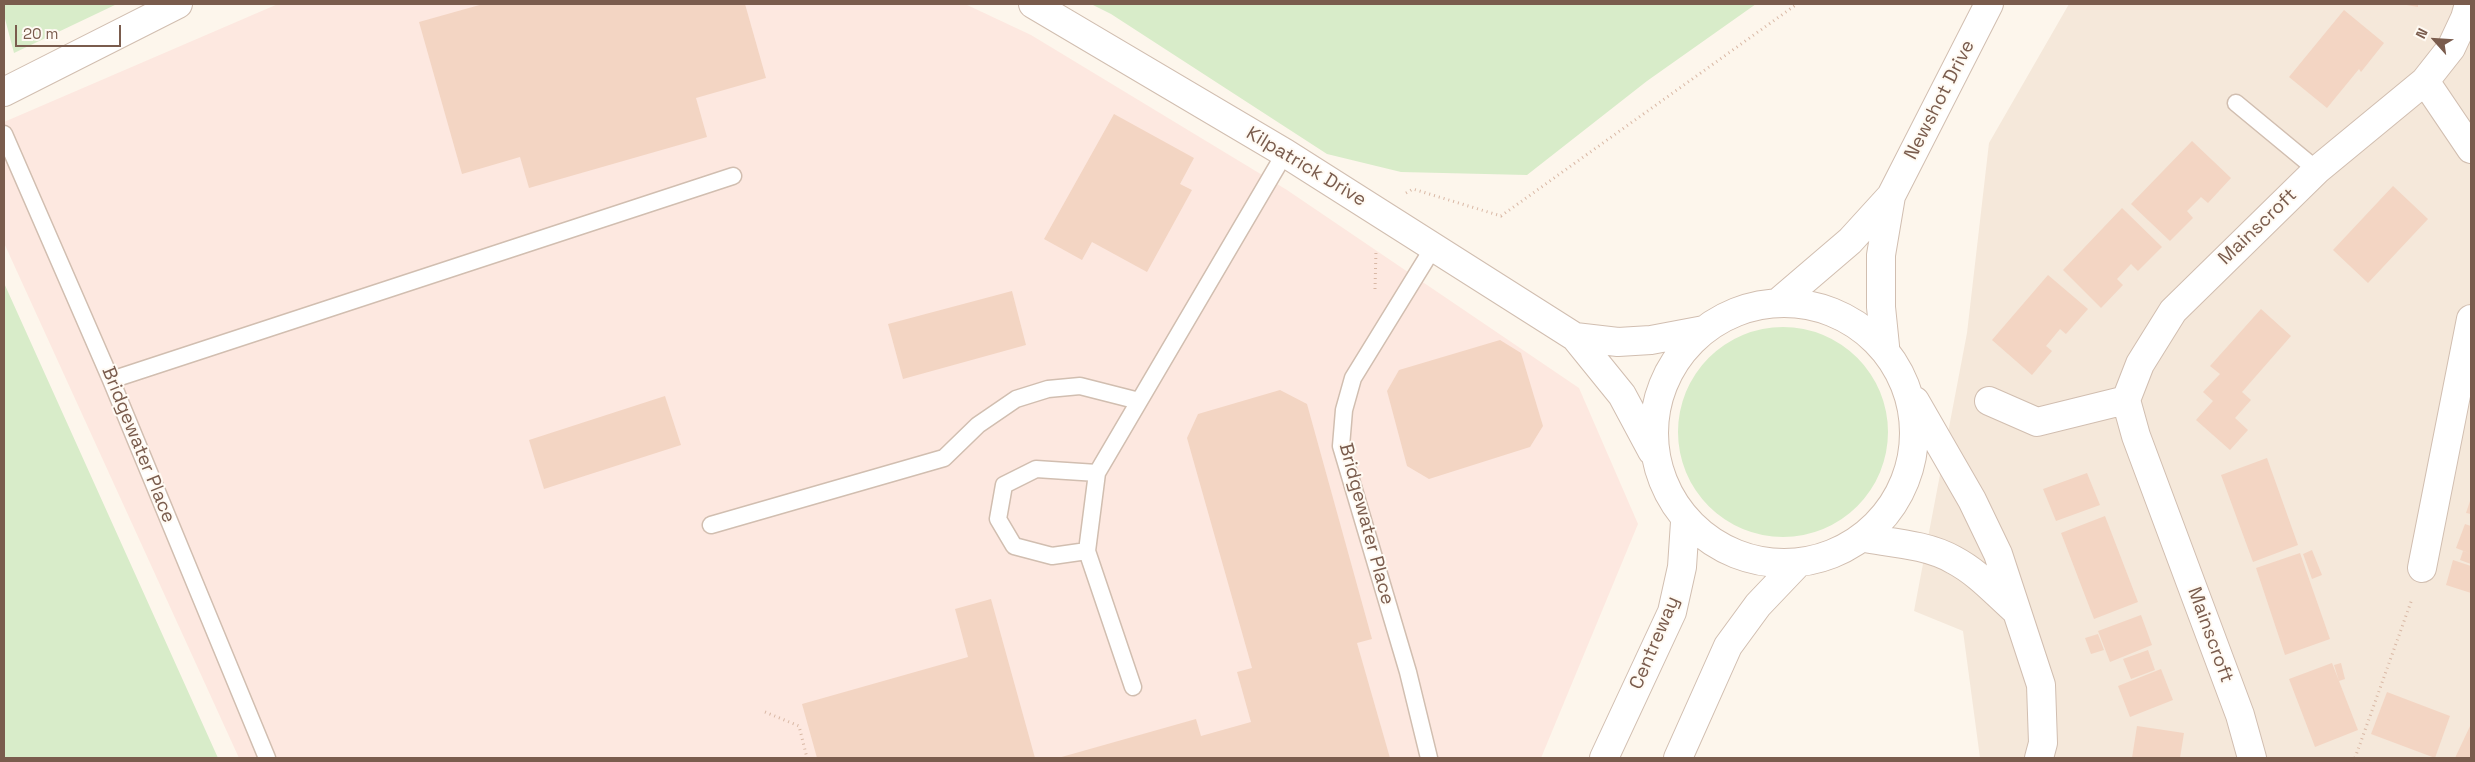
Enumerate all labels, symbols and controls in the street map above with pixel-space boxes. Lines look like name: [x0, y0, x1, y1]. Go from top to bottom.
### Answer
scale bar: [18, 15, 124, 47]
north arrow: [2410, 15, 2460, 65]
text: 20 m: [23, 24, 58, 43]
text: N: [2411, 25, 2432, 42]
street label: Newshot Drive: [1900, 36, 1980, 164]
street label: Kilpatrick Drive: [1242, 122, 1370, 212]
street label: Mainscroft: [2214, 184, 2302, 270]
street label: Bridgewater Place: [96, 364, 180, 526]
street label: Bridgewater Place: [1333, 441, 1399, 607]
street label: Mainscroft: [2182, 584, 2238, 686]
street label: Centreway: [1625, 593, 1685, 693]

